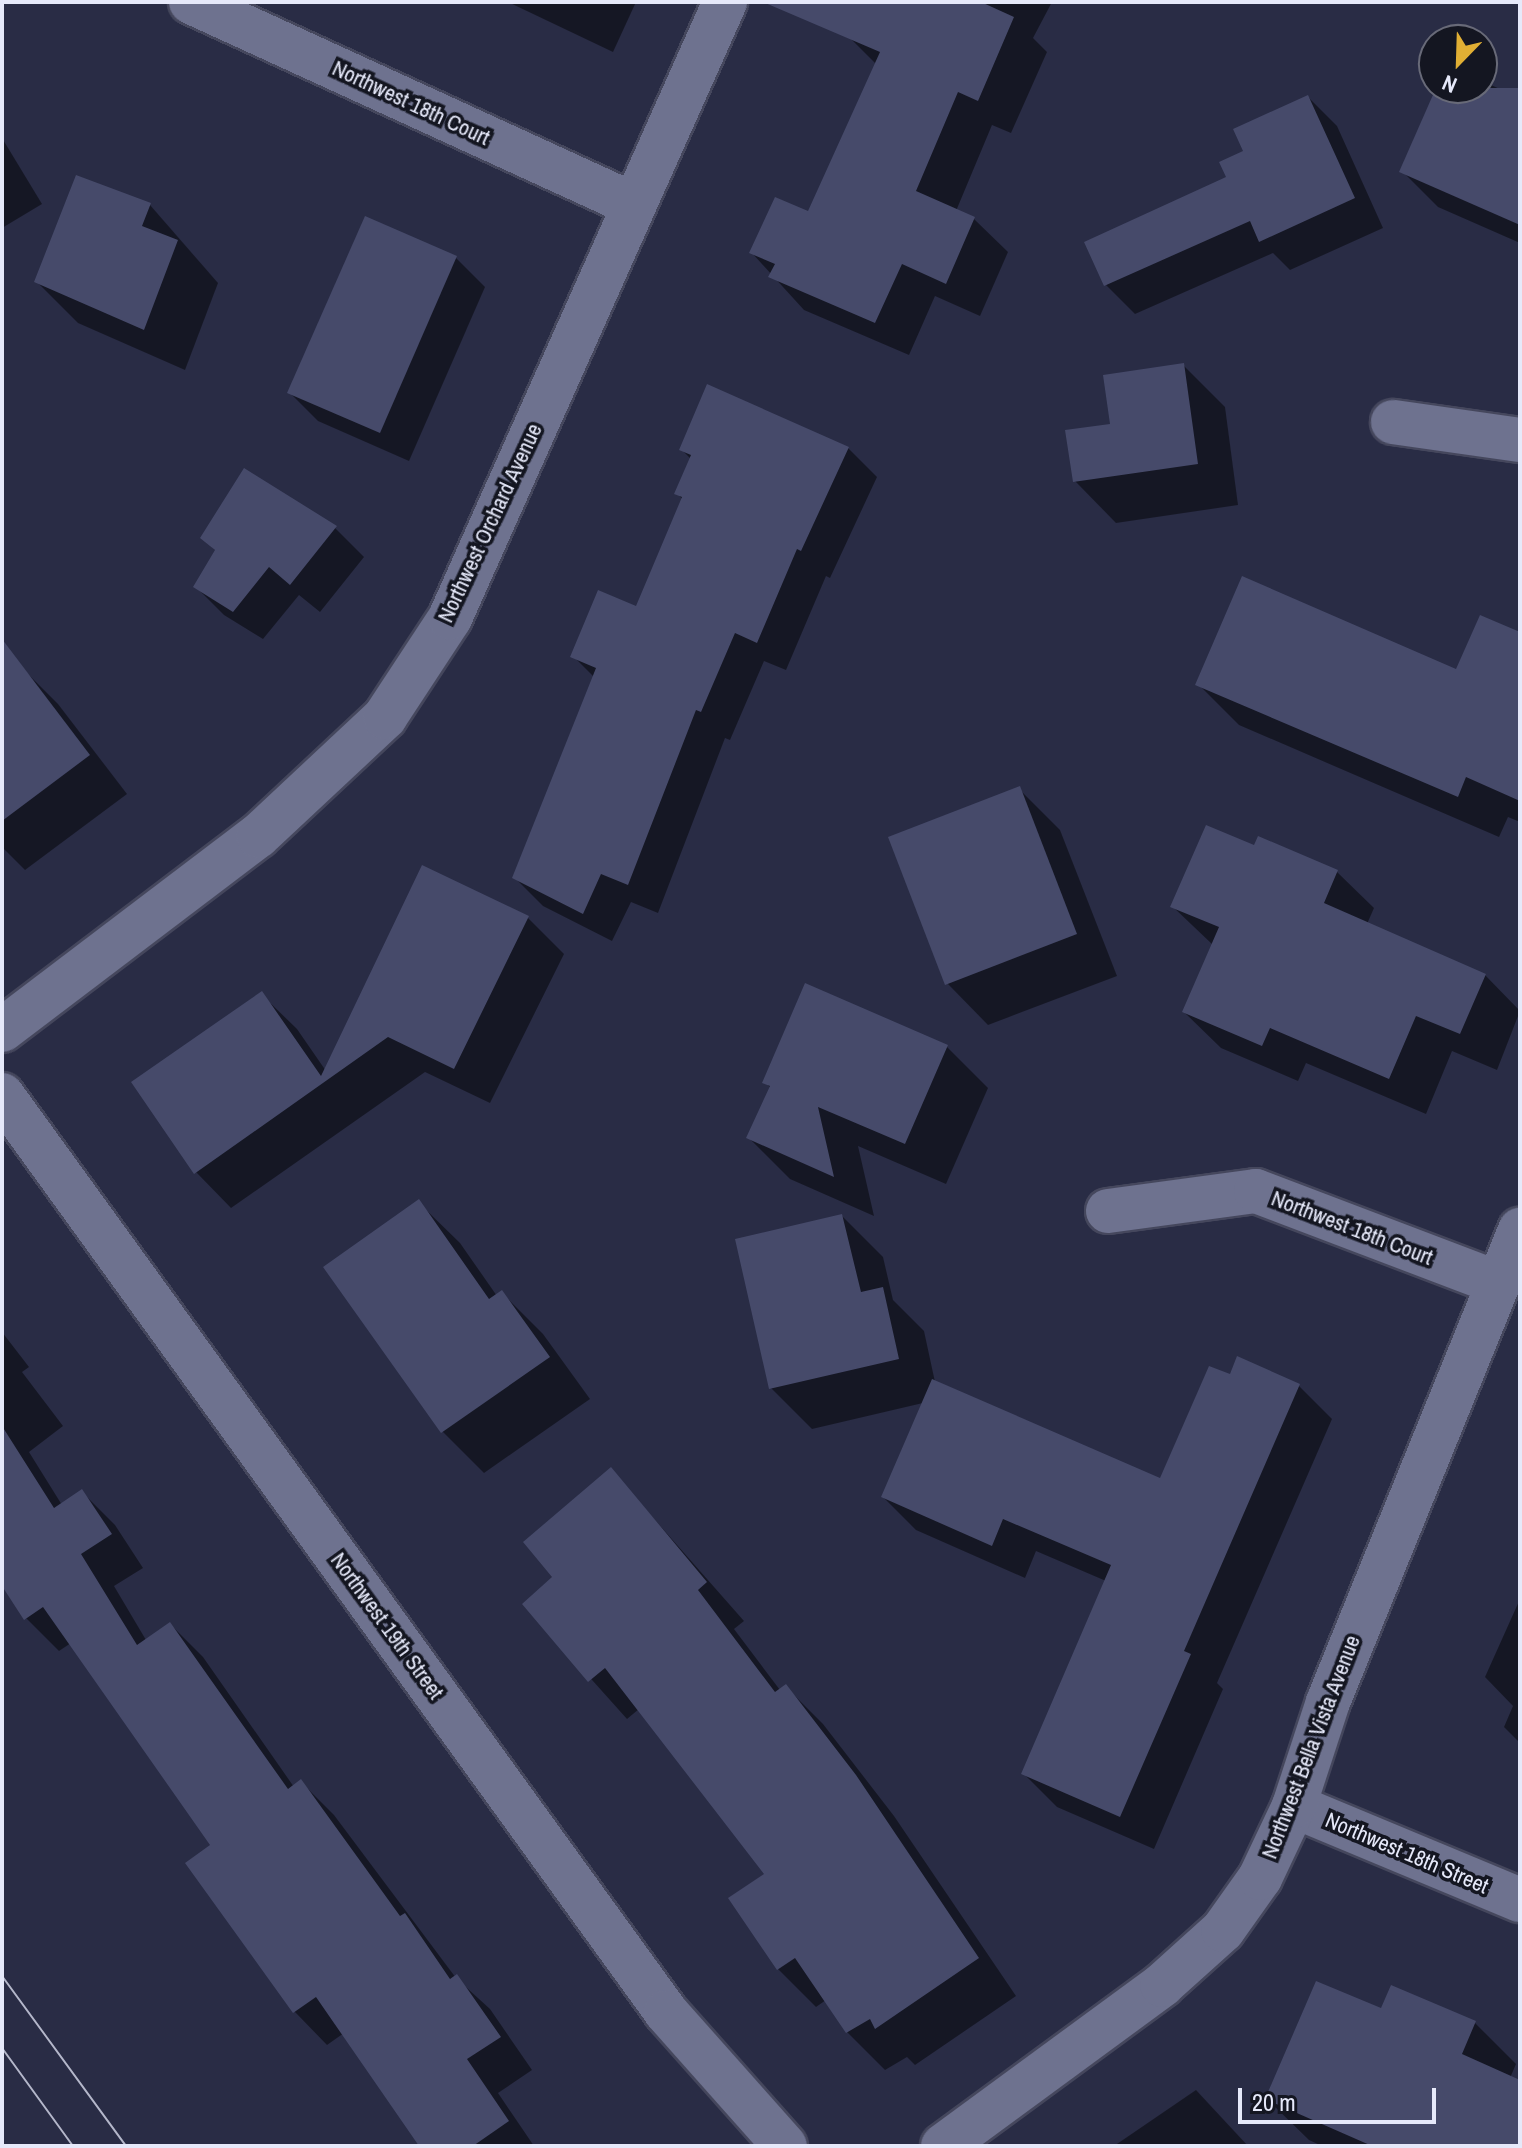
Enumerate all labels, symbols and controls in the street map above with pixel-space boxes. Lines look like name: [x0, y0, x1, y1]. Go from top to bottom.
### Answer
north arrow: [1418, 24, 1498, 104]
street label: Northwest 18th Court: [328, 55, 494, 151]
text: N: [1438, 68, 1461, 101]
street label: Northwest Orchard Avenue: [432, 419, 548, 627]
street label: Northwest 18th Court: [1268, 1185, 1436, 1271]
street label: Northwest 19th Street: [325, 1548, 449, 1704]
street label: Northwest Bella Vista Avenue: [1256, 1631, 1366, 1863]
street label: Northwest 18th Street: [1322, 1807, 1492, 1899]
scale bar: [1242, 2072, 1440, 2122]
text: 20 m: [1252, 2086, 1296, 2118]

